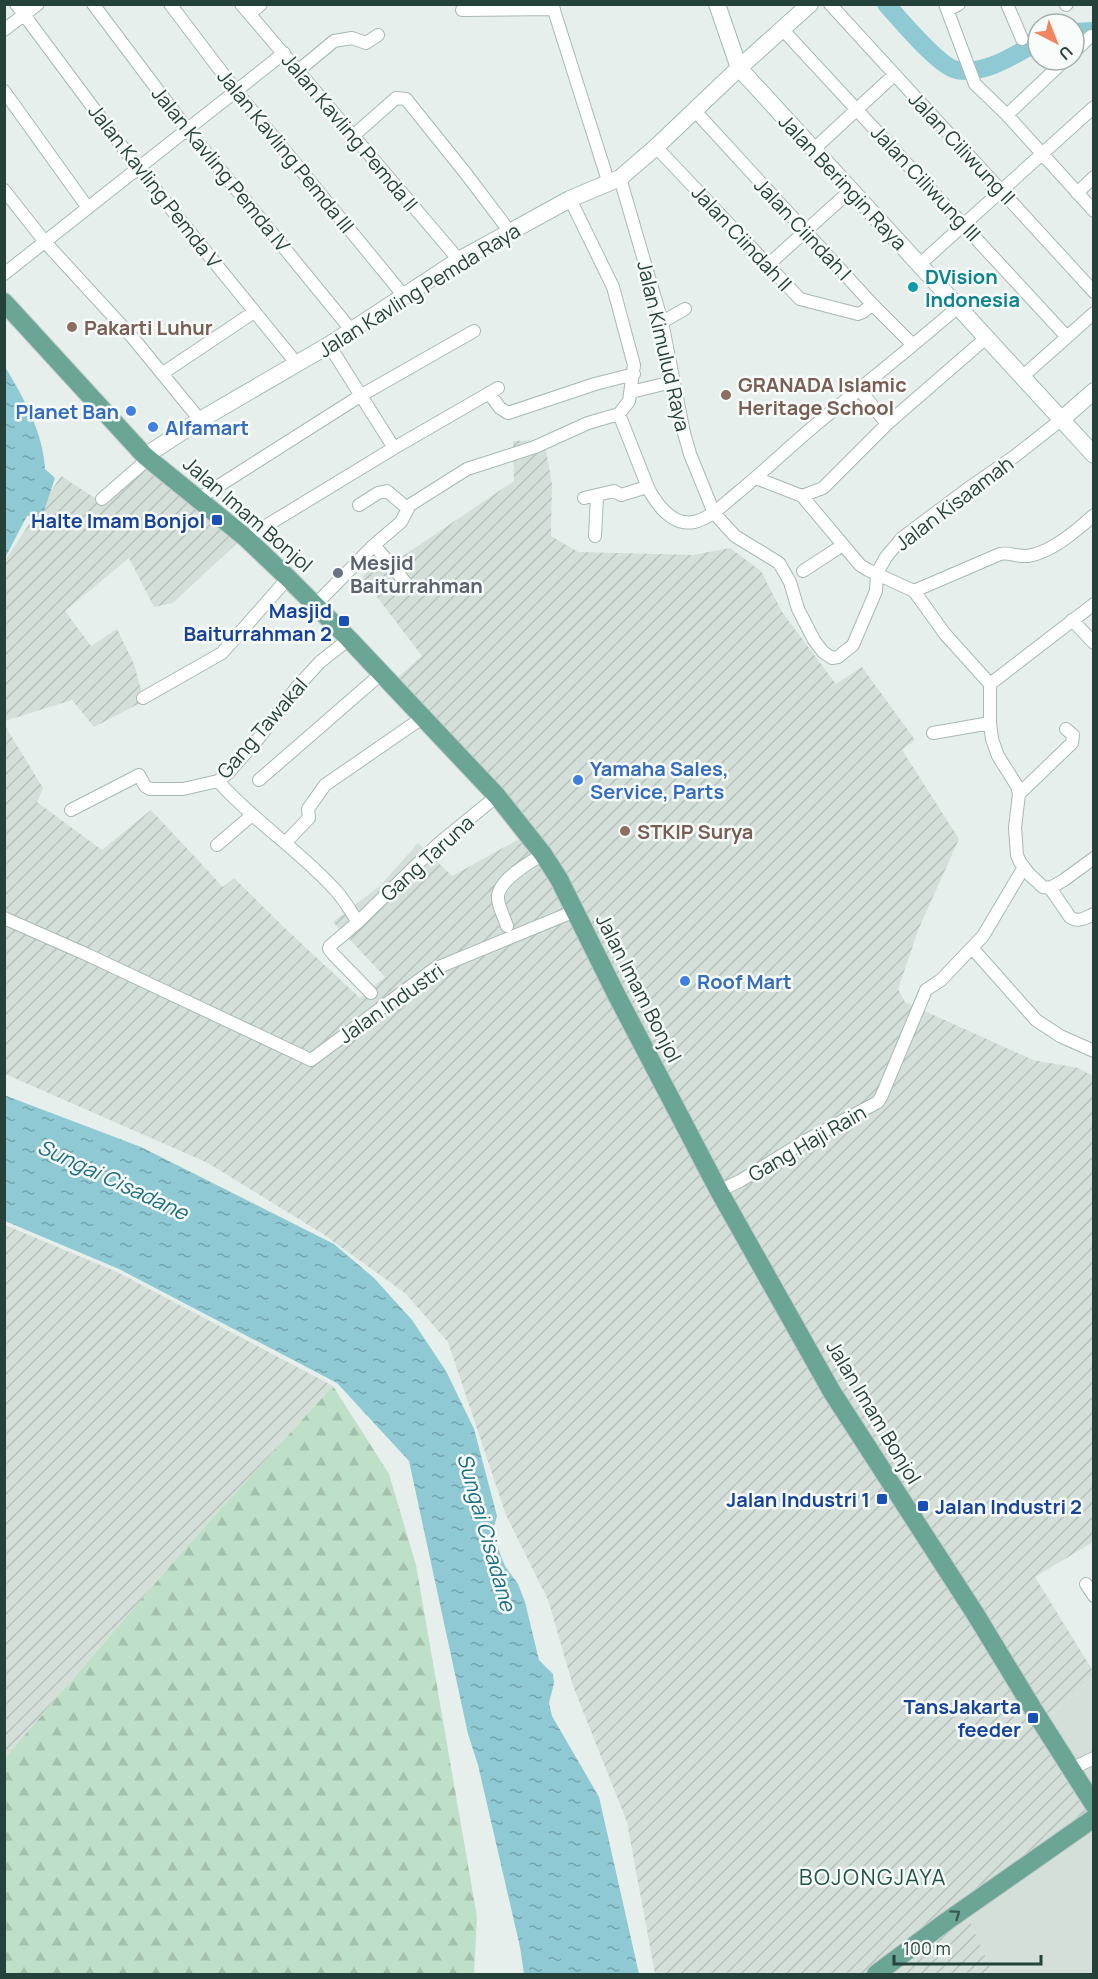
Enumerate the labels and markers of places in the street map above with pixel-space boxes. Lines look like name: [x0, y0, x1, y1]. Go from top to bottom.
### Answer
place label: DVision Indonesia: [925, 263, 1020, 313]
marker: DVision Indonesia: [906, 280, 920, 294]
place label: Pakarti Luhur: [84, 314, 213, 341]
marker: Pakarti Luhur: [65, 320, 79, 334]
place label: GRANADA Islamic Heritage School: [738, 371, 907, 421]
marker: GRANADA Islamic Heritage School: [719, 388, 733, 402]
place label: Planet Ban: [15, 398, 119, 425]
marker: Planet Ban: [124, 404, 138, 418]
place label: Alfamart: [165, 414, 249, 441]
marker: Alfamart: [146, 420, 160, 434]
place label: Halte Imam Bonjol: [31, 507, 205, 534]
marker: Halte Imam Bonjol: [210, 513, 224, 527]
place label: Mesjid Baiturrahman: [350, 549, 483, 599]
marker: Mesjid Baiturrahman: [331, 566, 345, 580]
place label: Masjid Baiturrahman 2: [183, 597, 332, 647]
marker: Masjid Baiturrahman 2: [337, 614, 351, 628]
place label: Yamaha Sales, Service, Parts: [590, 755, 729, 805]
marker: Yamaha Sales, Service, Parts: [571, 773, 585, 787]
place label: STKIP Surya: [637, 818, 753, 845]
marker: STKIP Surya: [618, 824, 632, 838]
place label: Roof Mart: [697, 968, 792, 995]
marker: Roof Mart: [678, 974, 692, 988]
place label: Jalan Industri 1: [726, 1486, 870, 1513]
marker: Jalan Industri 1: [875, 1492, 889, 1506]
place label: Jalan Industri 2: [935, 1493, 1082, 1520]
marker: Jalan Industri 2: [916, 1499, 930, 1513]
place label: TansJakarta feeder: [903, 1693, 1021, 1743]
marker: TansJakarta feeder: [1026, 1711, 1040, 1725]

